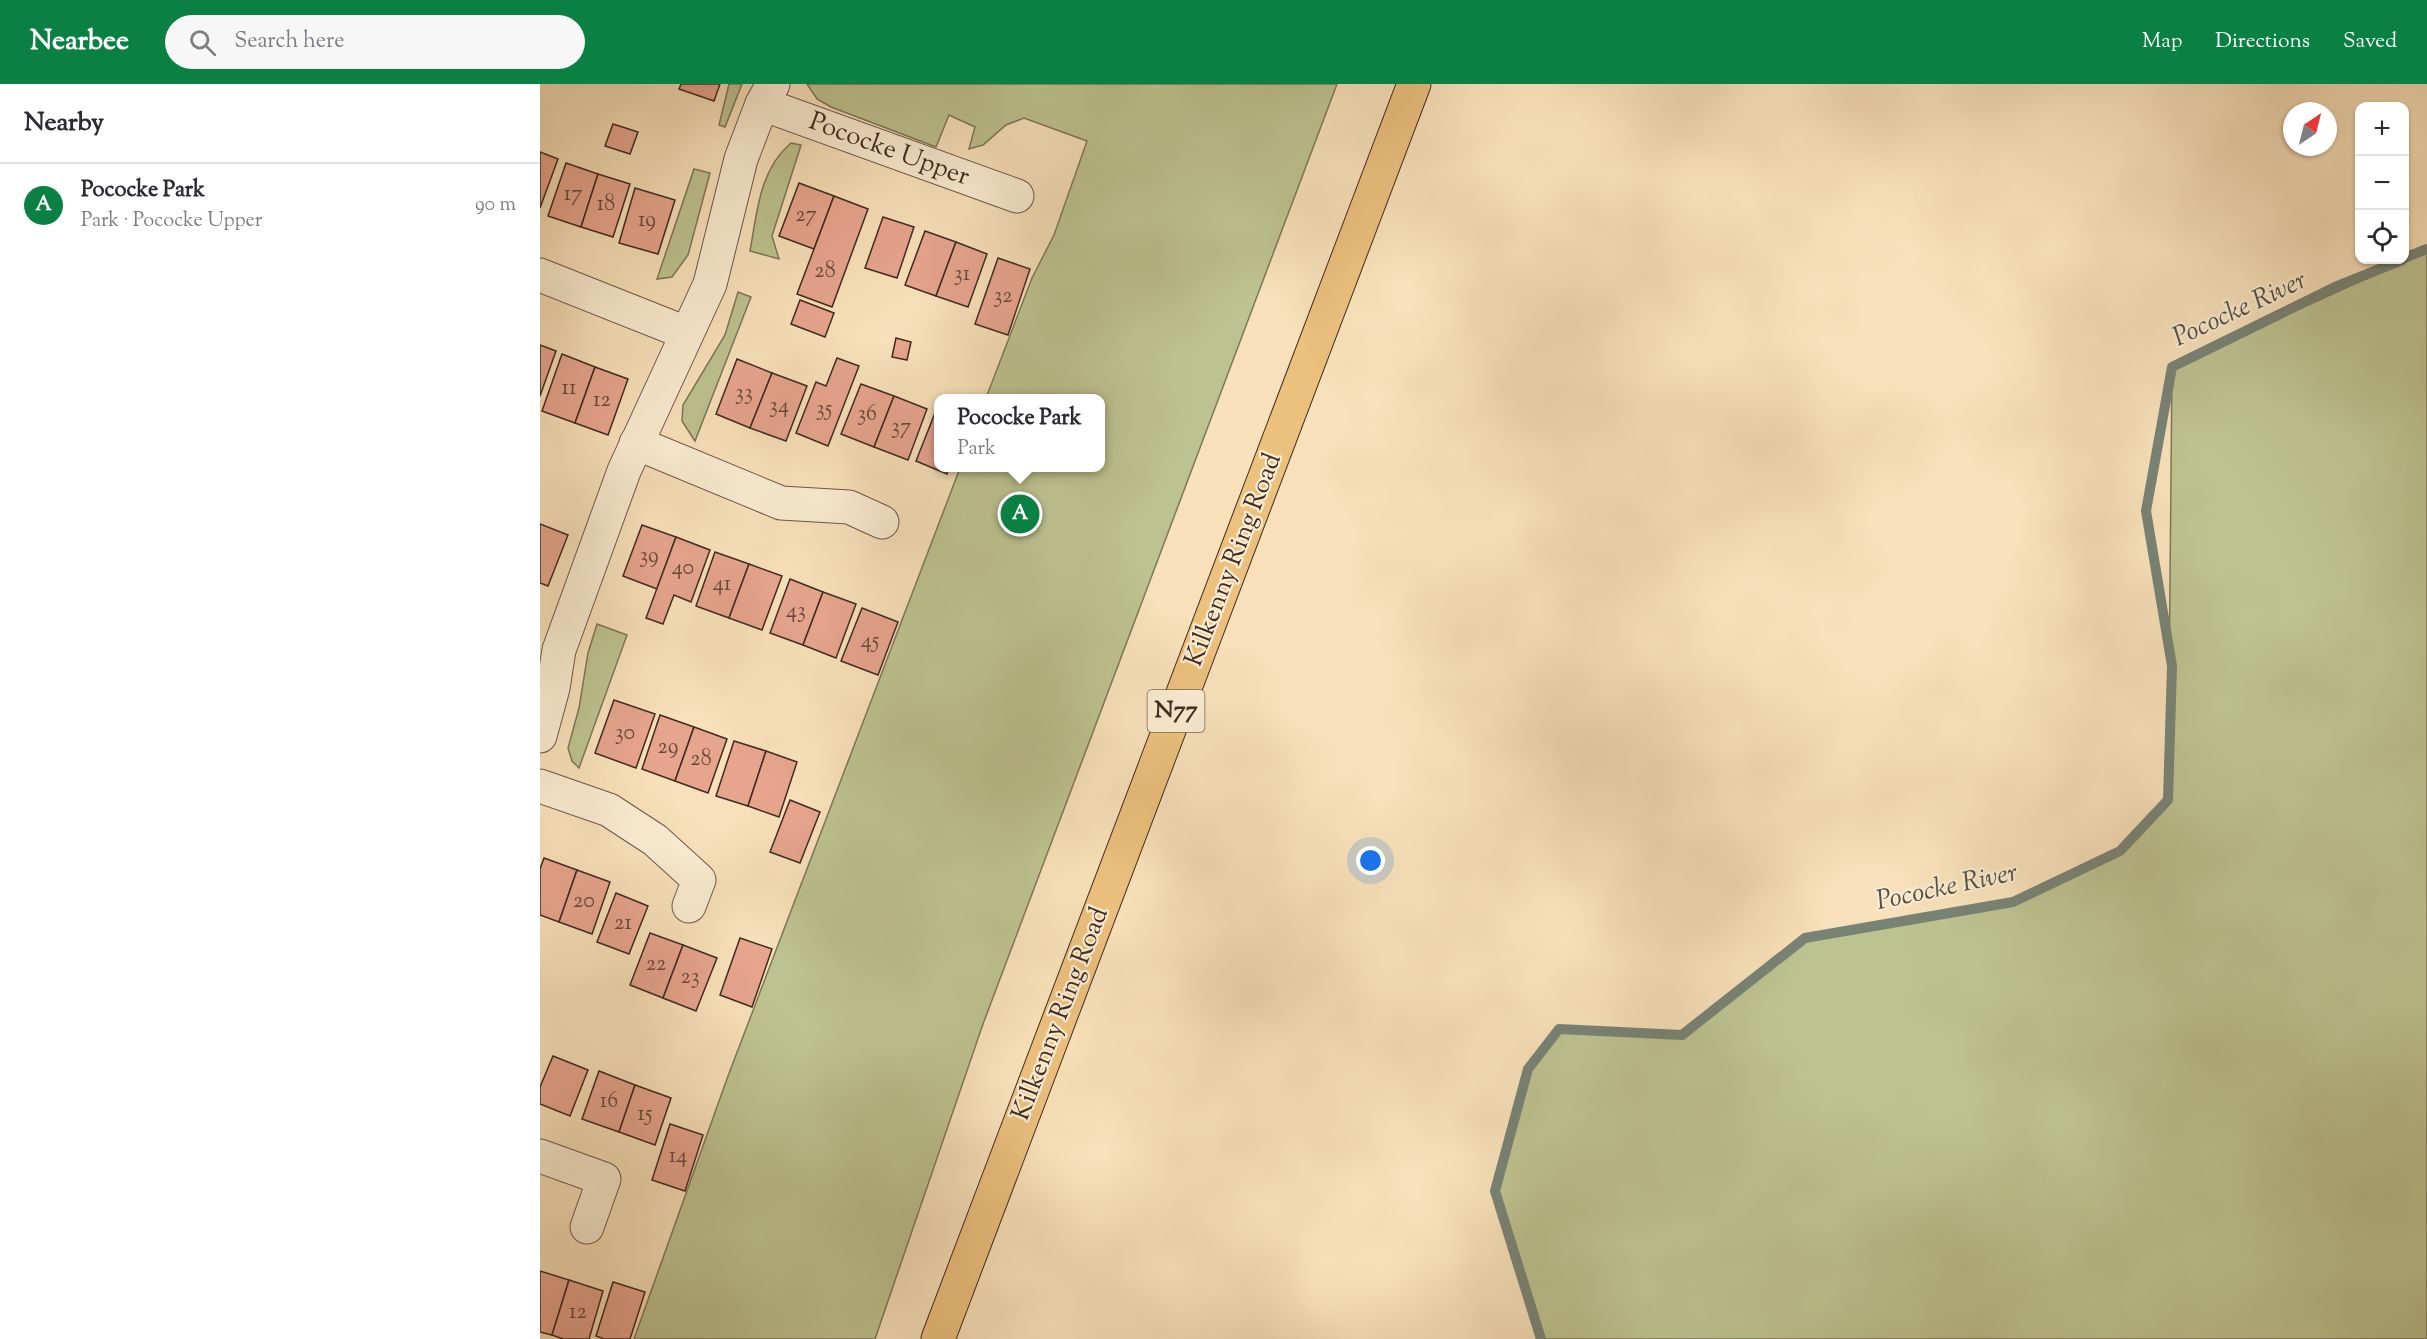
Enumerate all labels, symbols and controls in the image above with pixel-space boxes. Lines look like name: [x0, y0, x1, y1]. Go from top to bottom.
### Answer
search box: [165, 15, 585, 69]
text: Nearbee: [30, 22, 129, 62]
icon: search: [186, 26, 219, 59]
text: Search here: [234, 26, 345, 58]
text: Map: [2142, 27, 2182, 57]
text: Directions: [2215, 27, 2310, 57]
text: Saved: [2343, 27, 2397, 57]
north arrow: [2283, 102, 2337, 156]
map controls: [2355, 102, 2409, 264]
button: +: [2355, 102, 2409, 156]
street label: Pococke Upper: [804, 104, 975, 196]
text: Nearby: [24, 105, 104, 142]
button: −: [2355, 156, 2409, 210]
text: Pococke Park: [81, 175, 205, 207]
house number: 17: [564, 179, 582, 211]
house number: 18: [597, 189, 615, 221]
text: A: [35, 191, 52, 220]
text: 90 m: [475, 191, 516, 220]
house number: 27: [795, 200, 817, 232]
house number: 19: [638, 205, 656, 237]
text: Park · Pococke Upper: [81, 207, 262, 236]
button: locate: [2355, 210, 2409, 264]
house number: 28: [814, 256, 836, 288]
house number: 31: [954, 259, 971, 291]
water label: Pococke River: [2167, 262, 2314, 358]
house number: 32: [993, 281, 1013, 313]
house number: 11: [562, 373, 577, 405]
house number: 33: [735, 378, 753, 410]
house number: 12: [593, 385, 611, 417]
house number: 34: [769, 391, 789, 423]
house number: 35: [816, 394, 833, 426]
popup: [934, 394, 1105, 472]
house number: 36: [857, 399, 877, 431]
text: Pococke Park: [958, 403, 1081, 435]
house number: 37: [891, 412, 911, 444]
text: Park: [958, 435, 996, 464]
street label: Kilkenny Ring Road: [1176, 448, 1292, 672]
pin: A: [1000, 492, 1040, 536]
house number: 39: [639, 541, 659, 573]
house number: 40: [672, 553, 694, 585]
house number: 41: [713, 569, 732, 601]
house number: 43: [786, 596, 806, 628]
house number: 45: [861, 626, 880, 658]
road number: N77: [1148, 690, 1204, 732]
house number: 30: [615, 718, 635, 750]
house number: 29: [658, 732, 679, 764]
house number: 28: [690, 744, 712, 776]
your location: [1356, 846, 1385, 875]
water label: Pococke River: [1873, 854, 2022, 922]
house number: 20: [573, 886, 595, 918]
street label: Kilkenny Ring Road: [1003, 902, 1119, 1126]
house number: 21: [614, 908, 632, 940]
house number: 22: [646, 949, 666, 981]
house number: 23: [680, 962, 700, 994]
house number: 16: [600, 1086, 618, 1118]
house number: 15: [637, 1099, 653, 1131]
house number: 14: [669, 1141, 687, 1173]
house number: 12: [569, 1297, 587, 1329]

